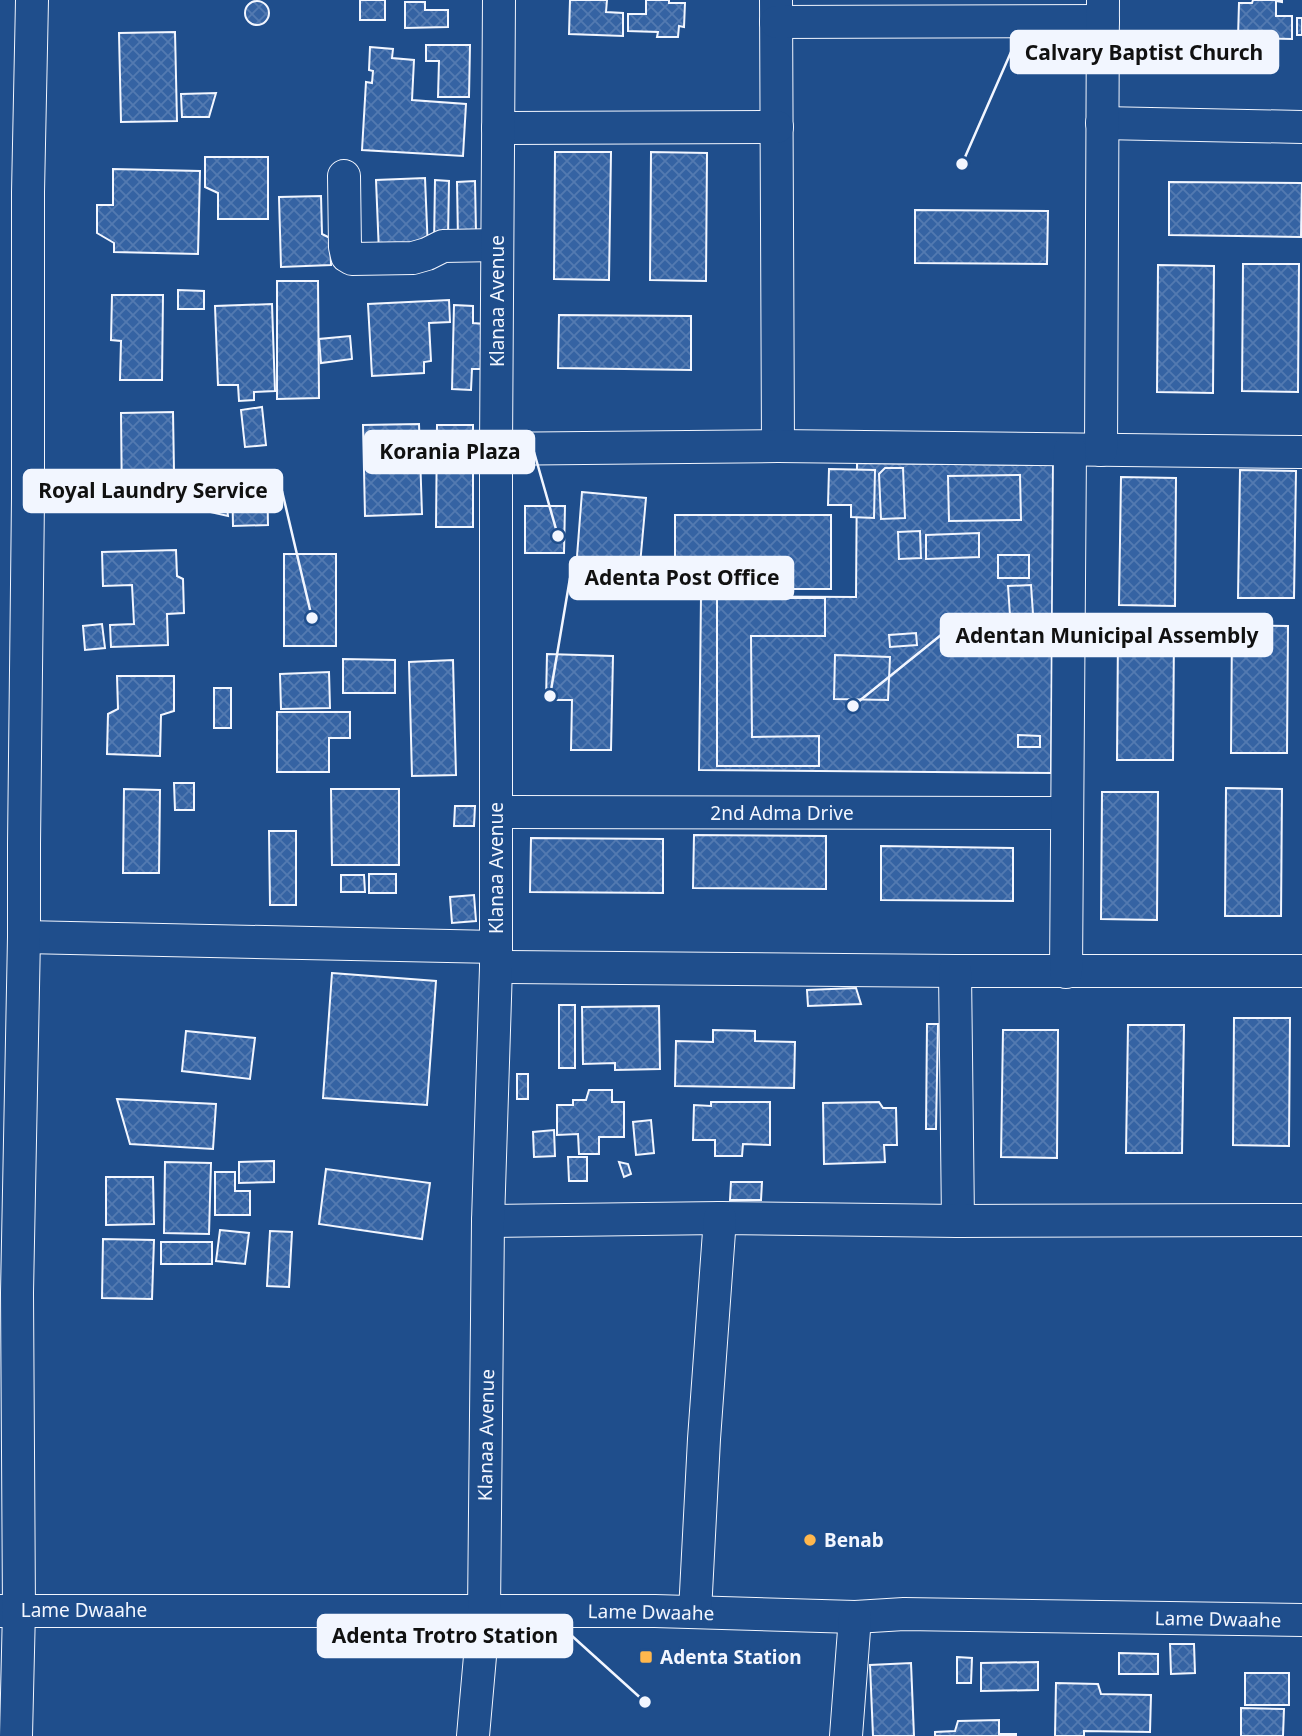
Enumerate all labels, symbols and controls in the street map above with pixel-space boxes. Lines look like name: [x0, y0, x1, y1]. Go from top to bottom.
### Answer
callout: Calvary Baptist Church: [1011, 31, 1278, 73]
text: Calvary Baptist Church: [1025, 38, 1263, 66]
street label: Klanaa Avenue: [484, 235, 510, 367]
callout: Korania Plaza: [365, 431, 534, 473]
text: Korania Plaza: [379, 437, 521, 465]
callout: Royal Laundry Service: [24, 470, 282, 512]
text: Royal Laundry Service: [38, 476, 268, 504]
callout: Adenta Post Office: [570, 557, 793, 599]
text: Adenta Post Office: [585, 563, 779, 591]
callout: Adentan Municipal Assembly: [941, 614, 1272, 656]
text: Adentan Municipal Assembly: [955, 621, 1259, 649]
street label: 2nd Adma Drive: [710, 800, 854, 826]
street label: Klanaa Avenue: [483, 802, 509, 934]
street label: Klanaa Avenue: [472, 1369, 500, 1501]
place label: Benab: [824, 1527, 884, 1553]
marker: Benab: [802, 1532, 818, 1548]
street label: Lame Dwaahe: [21, 1597, 147, 1623]
street label: Lame Dwaahe: [587, 1598, 715, 1626]
street label: Lame Dwaahe: [1154, 1605, 1282, 1633]
callout: Adenta Trotro Station: [318, 1615, 572, 1657]
text: Adenta Trotro Station: [332, 1621, 558, 1649]
place label: Adenta Station: [660, 1644, 802, 1670]
marker: Adenta Station: [638, 1649, 654, 1665]

